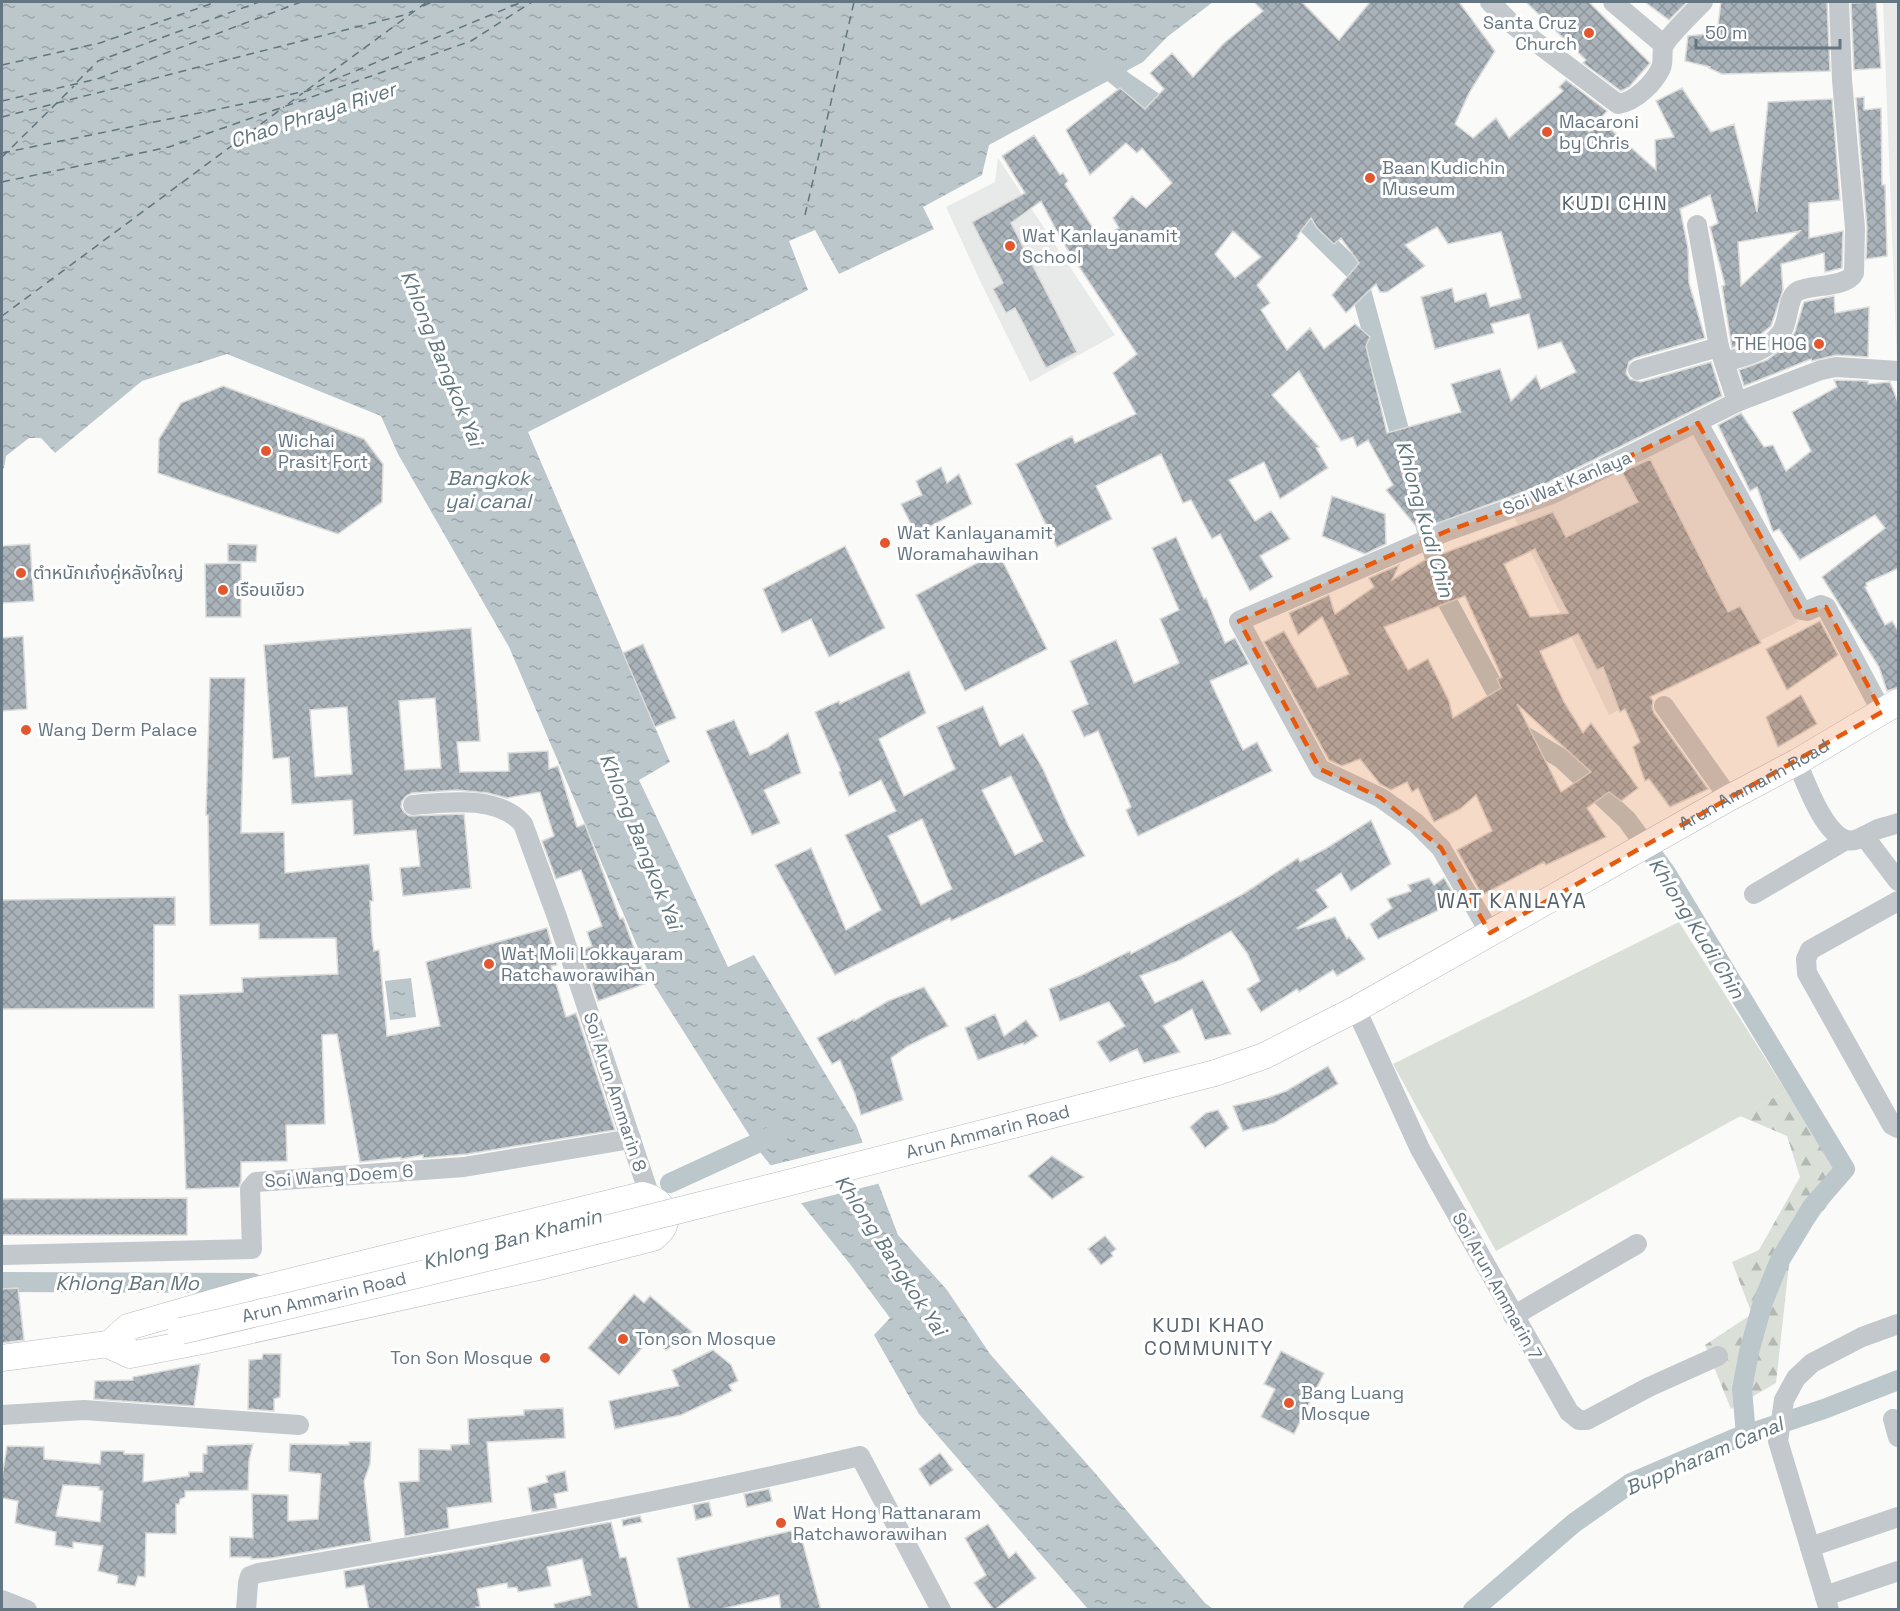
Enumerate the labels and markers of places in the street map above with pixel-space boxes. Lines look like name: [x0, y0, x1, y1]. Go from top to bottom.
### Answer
place label: Santa Cruz Church: [1483, 11, 1577, 55]
marker: Santa Cruz Church: [1582, 26, 1596, 40]
place label: Macaroni by Chris: [1559, 110, 1639, 154]
marker: Macaroni by Chris: [1540, 125, 1554, 139]
place label: Baan Kudichin Museum: [1382, 156, 1505, 200]
marker: Baan Kudichin Museum: [1363, 171, 1377, 185]
place label: Wat Kanlayanamit School: [1022, 224, 1178, 268]
marker: Wat Kanlayanamit School: [1003, 239, 1017, 253]
place label: THE HOG: [1734, 332, 1807, 355]
marker: THE HOG: [1812, 337, 1826, 351]
place label: Wichai Prasit Fort: [278, 429, 368, 473]
marker: Wichai Prasit Fort: [259, 444, 273, 458]
place label: Wat Kanlayanamit Woramahawihan: [897, 521, 1053, 565]
marker: Wat Kanlayanamit Woramahawihan: [878, 536, 892, 550]
place label: ตำหนักเก๋งคู่หลังใหญ่: [33, 561, 184, 585]
marker: ตำหนักเก๋งคู่หลังใหญ่: [14, 566, 28, 580]
place label: เรือนเขียว: [235, 578, 305, 601]
marker: เรือนเขียว: [216, 583, 230, 597]
place label: Wang Derm Palace: [38, 718, 198, 741]
marker: Wang Derm Palace: [19, 723, 33, 737]
place label: Wat Moli Lokkayaram Ratchaworawihan: [501, 942, 683, 986]
marker: Wat Moli Lokkayaram Ratchaworawihan: [482, 957, 496, 971]
place label: Ton son Mosque: [635, 1327, 776, 1350]
marker: Ton son Mosque: [616, 1332, 630, 1346]
place label: Ton Son Mosque: [390, 1346, 533, 1369]
marker: Ton Son Mosque: [538, 1351, 552, 1365]
place label: Bang Luang Mosque: [1301, 1381, 1404, 1425]
marker: Bang Luang Mosque: [1282, 1396, 1296, 1410]
place label: Wat Hong Rattanaram Ratchaworawihan: [793, 1501, 981, 1545]
marker: Wat Hong Rattanaram Ratchaworawihan: [774, 1516, 788, 1530]

